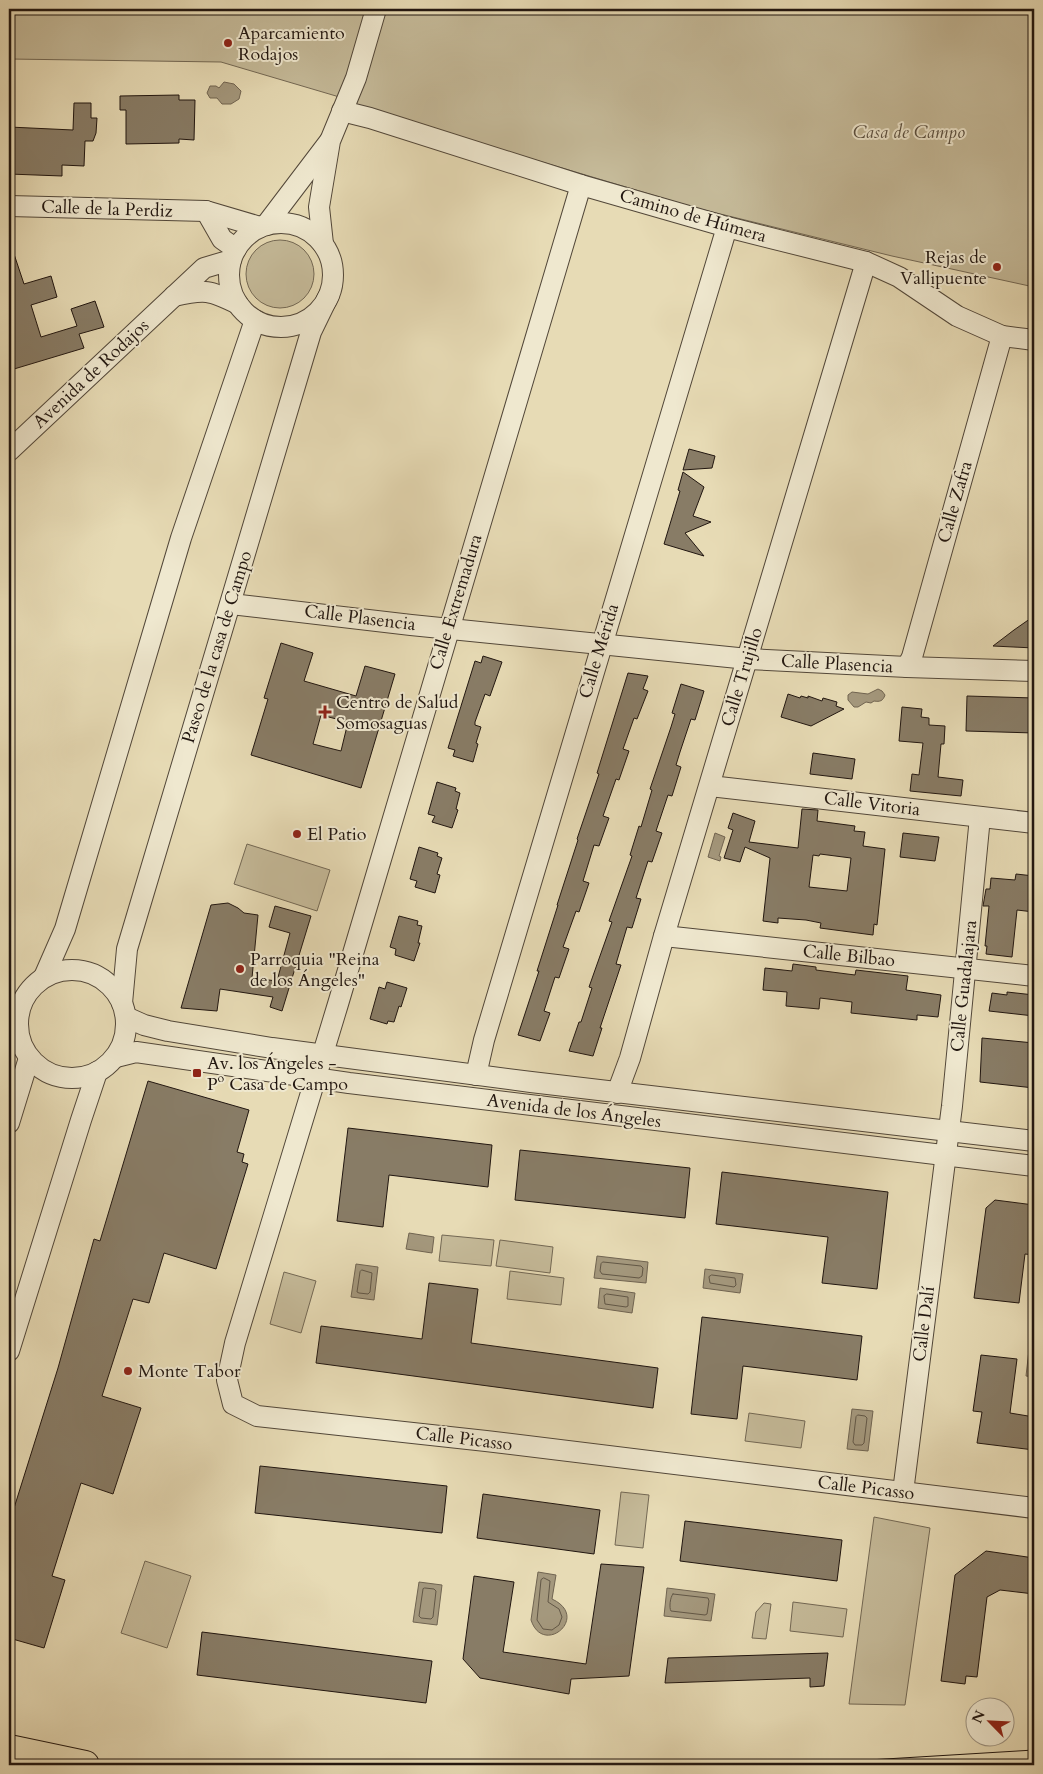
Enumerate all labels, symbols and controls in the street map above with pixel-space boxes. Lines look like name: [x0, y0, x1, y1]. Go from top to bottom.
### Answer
place label: Aparcamiento Rodajos: [238, 21, 345, 67]
marker: Aparcamiento Rodajos: [222, 37, 234, 49]
park label: Casa de Campo: [853, 120, 965, 145]
street label: Camino de Húmera: [617, 183, 770, 249]
street label: Calle de la Perdiz: [41, 194, 173, 224]
place label: Rejas de Vallipuente: [900, 245, 987, 291]
marker: Rejas de Vallipuente: [991, 261, 1003, 273]
street label: Avenida de Rodajos: [27, 314, 155, 434]
street label: Calle Zafra: [931, 458, 979, 546]
street label: Calle Extremadura: [423, 531, 489, 673]
street label: Paseo de la casa de Campo: [176, 547, 258, 746]
street label: Calle Plasencia: [303, 599, 417, 637]
street label: Calle Mérida: [573, 600, 625, 701]
street label: Calle Trujillo: [715, 624, 769, 730]
street label: Calle Plasencia: [780, 649, 894, 679]
place label: Centro de Salud Somosaguas: [336, 690, 459, 736]
marker: Centro de Salud Somosaguas: [318, 705, 332, 719]
street label: Calle Vitoria: [822, 786, 922, 822]
place label: El Patio: [307, 822, 367, 847]
marker: El Patio: [291, 828, 303, 840]
street label: Calle Guadalajara: [945, 919, 983, 1053]
street label: Calle Bilbao: [802, 939, 897, 973]
place label: Parroquia "Reina de los Ángeles": [250, 947, 380, 993]
marker: Parroquia "Reina de los Ángeles": [234, 963, 246, 975]
place label: Av. los Ángeles - Pº Casa de Campo: [207, 1051, 348, 1097]
marker: Av. los Ángeles - Pº Casa de Campo: [191, 1067, 203, 1079]
street label: Avenida de los Ángeles: [485, 1088, 663, 1134]
street label: Calle Dalí: [907, 1285, 941, 1363]
place label: Monte Tabor: [138, 1359, 241, 1384]
marker: Monte Tabor: [122, 1365, 134, 1377]
street label: Calle Picasso: [414, 1421, 514, 1457]
street label: Calle Picasso: [816, 1470, 916, 1506]
north arrow: [966, 1696, 1016, 1746]
text: N: [967, 1707, 990, 1726]

